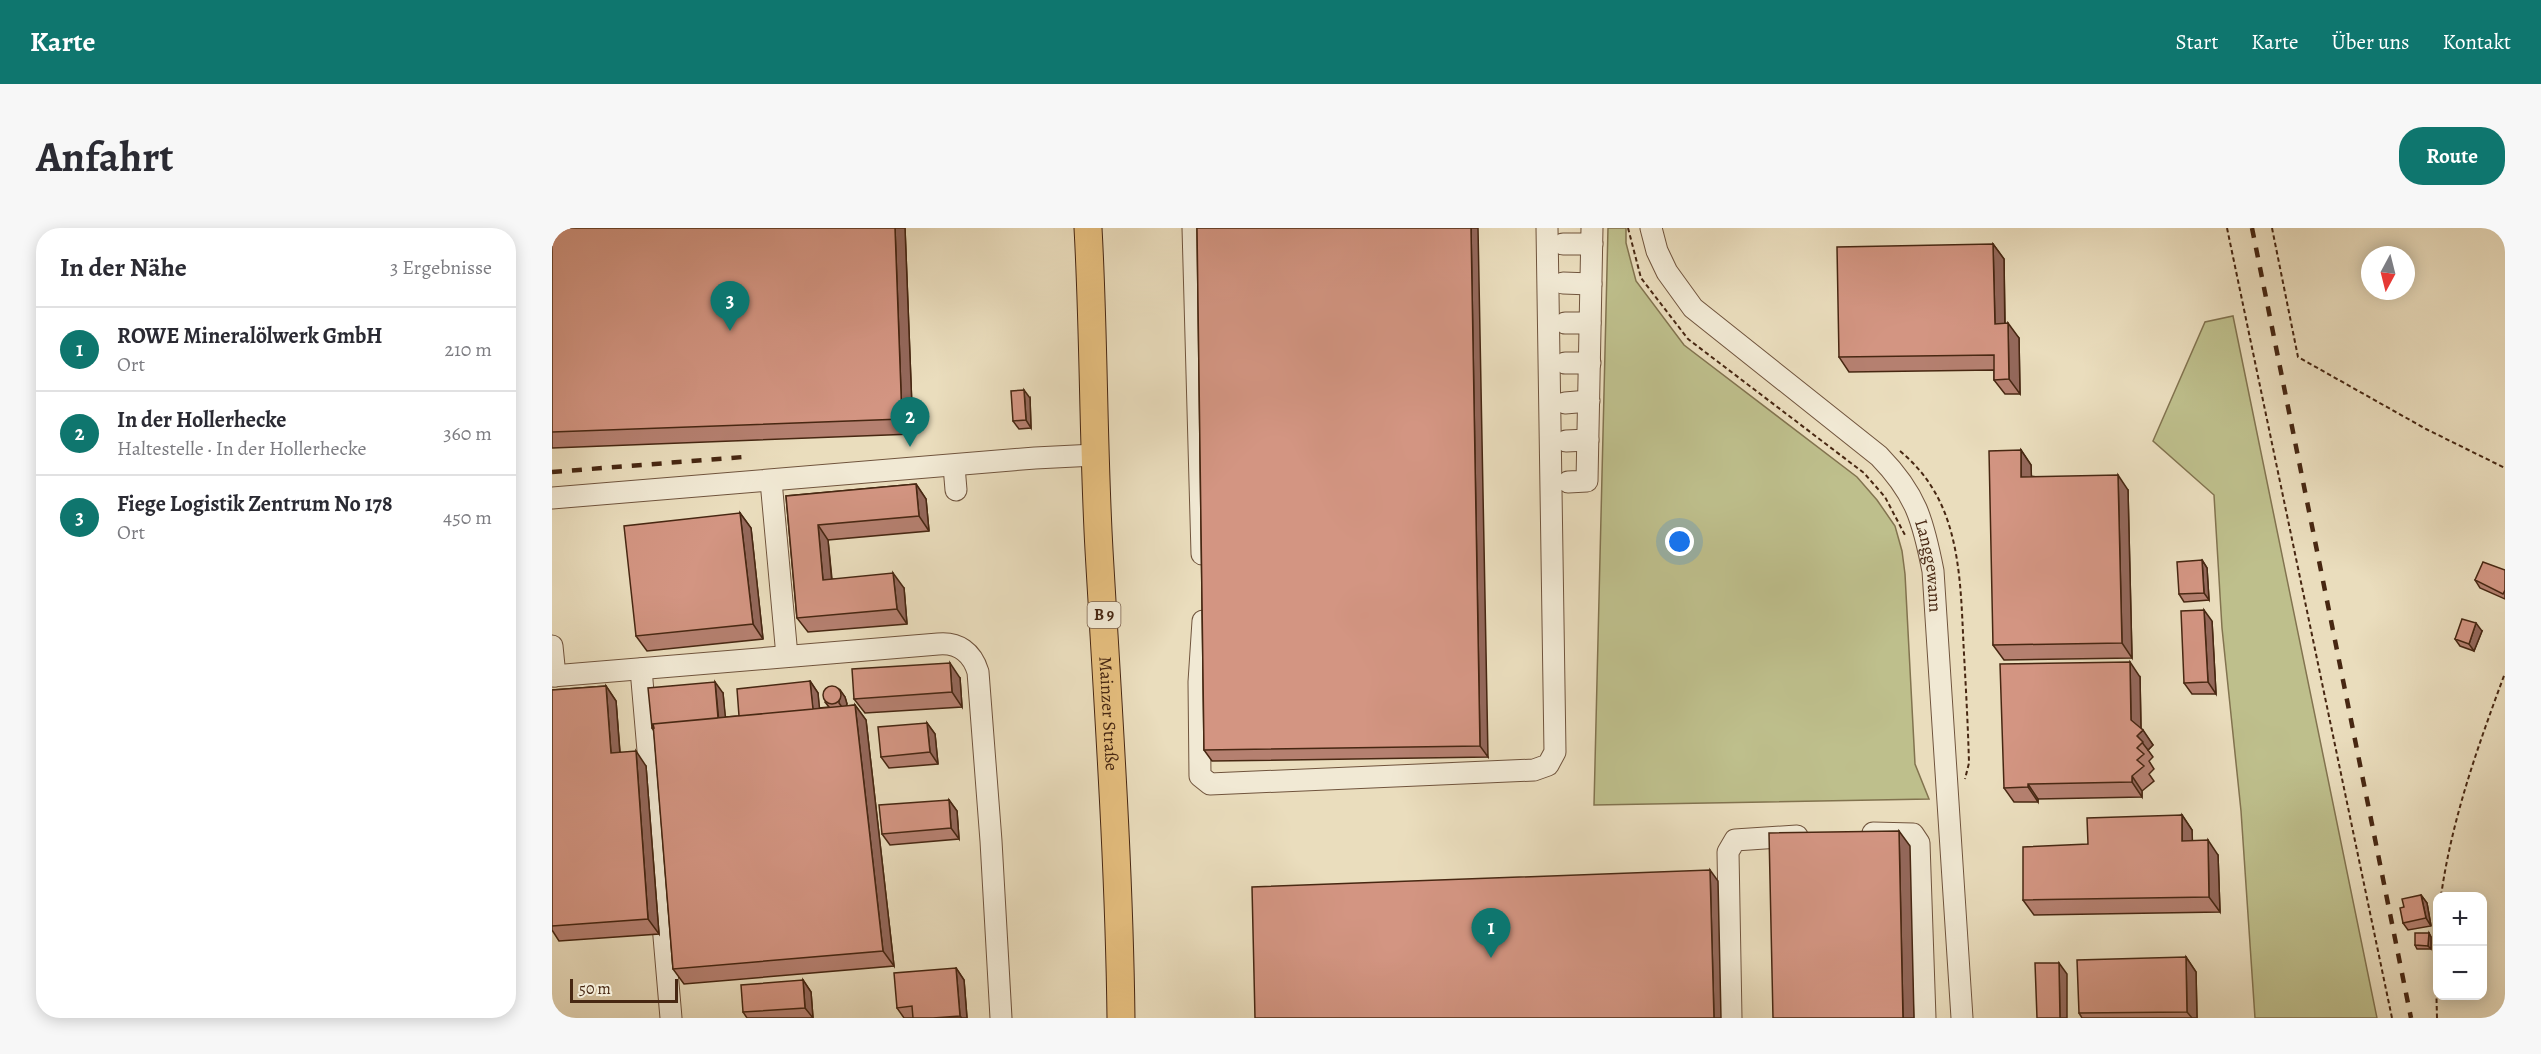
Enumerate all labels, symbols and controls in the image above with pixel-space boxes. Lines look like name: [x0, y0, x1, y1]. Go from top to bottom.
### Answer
text: Karte: [30, 23, 95, 61]
text: Start: [2176, 28, 2218, 56]
text: Karte: [2251, 28, 2299, 56]
text: Über uns: [2332, 28, 2409, 56]
text: Kontakt: [2442, 28, 2511, 56]
button: Route: [2399, 127, 2505, 185]
text: Anfahrt: [36, 128, 173, 185]
north arrow: [2361, 246, 2415, 300]
text: In der Nähe: [60, 250, 187, 285]
text: 3 Ergebnisse: [390, 254, 492, 281]
pin: 3: [710, 282, 750, 331]
text: ROWE Mineralölwerk GmbH: [117, 321, 382, 351]
text: 1: [76, 336, 83, 363]
text: 210 m: [444, 336, 492, 363]
text: Ort: [117, 351, 145, 378]
pin: 2: [890, 398, 930, 447]
text: In der Hollerhecke: [117, 405, 287, 435]
text: 2: [75, 420, 84, 447]
text: 360 m: [443, 420, 492, 447]
text: Haltestelle · In der Hollerhecke: [117, 435, 367, 462]
text: Fiege Logistik Zentrum No 178: [117, 489, 393, 519]
text: 3: [75, 504, 84, 531]
text: 450 m: [443, 504, 492, 531]
street label: Langgewann: [1909, 516, 1948, 613]
text: Ort: [117, 519, 145, 546]
your location: [1665, 527, 1694, 556]
road number: B 9: [1088, 602, 1120, 628]
street label: Mainzer Straße: [1093, 656, 1124, 771]
map controls: [2433, 892, 2487, 1000]
button: +: [2433, 892, 2487, 946]
pin: 1: [1472, 908, 1510, 958]
button: −: [2433, 946, 2487, 1000]
scale bar: [570, 976, 678, 1004]
text: 50 m: [579, 978, 611, 1000]

